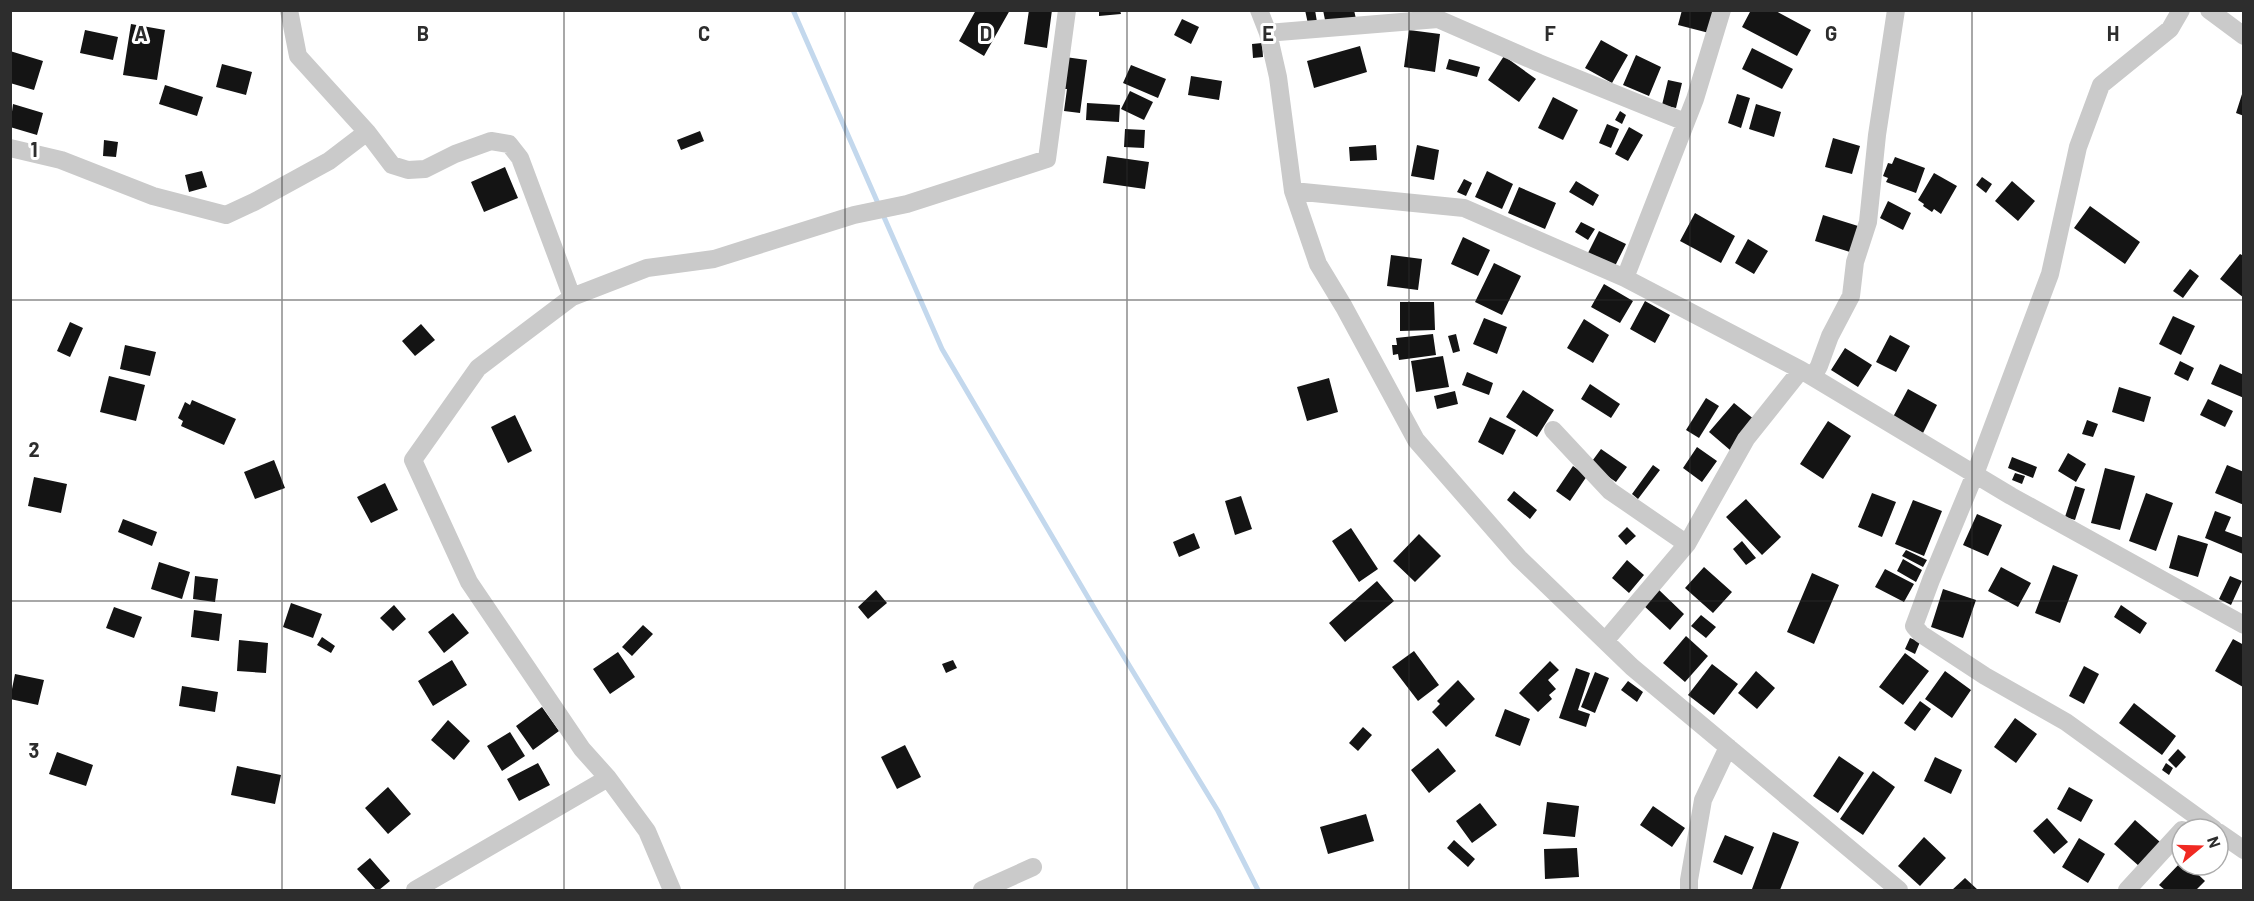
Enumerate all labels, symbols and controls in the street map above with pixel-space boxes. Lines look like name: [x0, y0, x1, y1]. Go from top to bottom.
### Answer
text: A: [134, 21, 148, 45]
text: B: [417, 21, 429, 45]
text: C: [698, 21, 710, 45]
text: D: [980, 21, 992, 45]
text: E: [1262, 21, 1274, 45]
text: F: [1544, 21, 1556, 45]
text: G: [1825, 21, 1837, 45]
text: H: [2107, 21, 2119, 45]
text: 1: [30, 137, 38, 161]
text: 2: [28, 437, 40, 461]
text: 3: [29, 738, 39, 762]
north arrow: [2170, 817, 2230, 877]
text: N: [2204, 834, 2225, 850]

